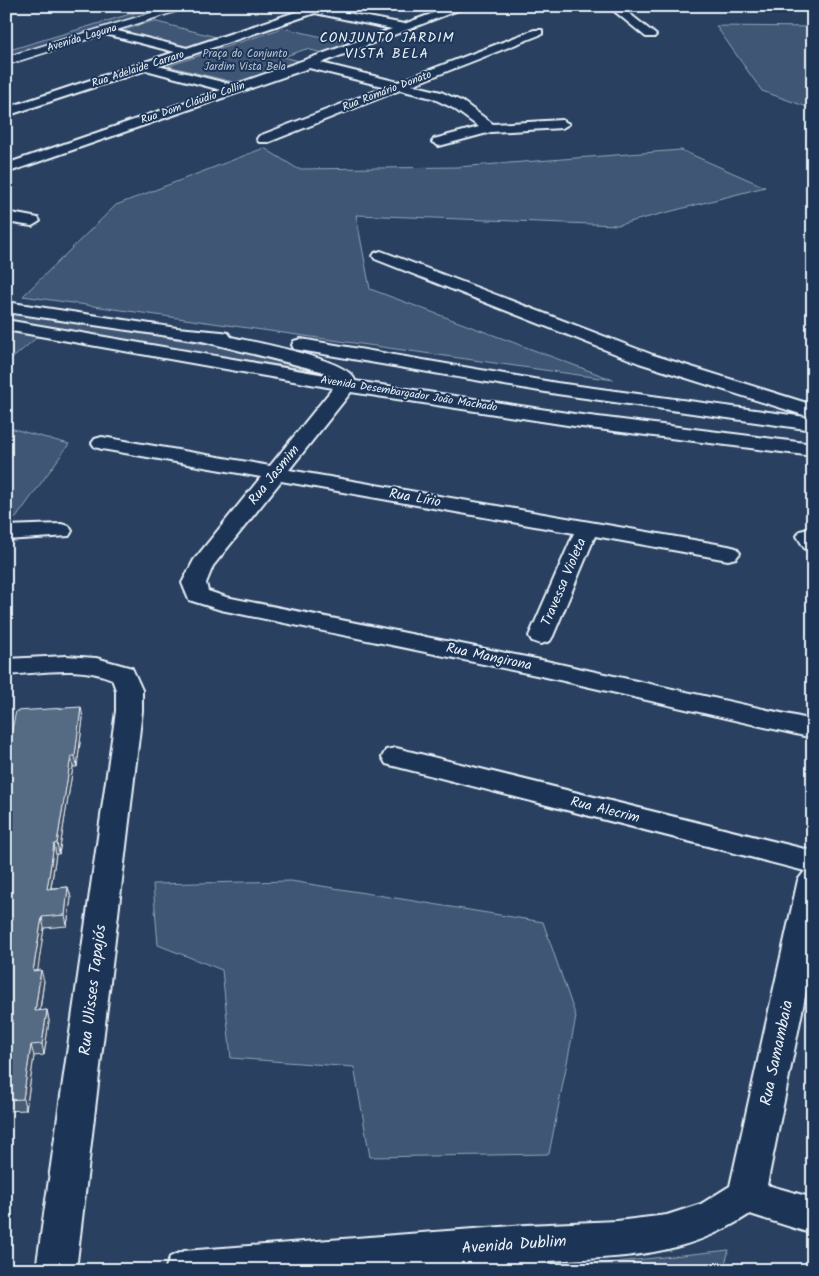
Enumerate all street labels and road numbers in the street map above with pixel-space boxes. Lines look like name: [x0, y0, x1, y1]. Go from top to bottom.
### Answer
street label: Avenida Laguna: [45, 19, 119, 57]
street label: Rua Adelaide Carraro: [89, 46, 187, 92]
street label: Rua Romário Donato: [340, 66, 434, 116]
street label: Rua Dom Cláudio Collin: [138, 77, 248, 129]
street label: Avenida Desembargador João Machado: [319, 371, 499, 417]
street label: Rua Jasmim: [243, 440, 305, 510]
street label: Rua Lírio: [387, 483, 443, 513]
street label: Travessa Violeta: [536, 535, 592, 629]
street label: Rua Mangirona: [444, 637, 534, 677]
street label: Rua Alecrim: [568, 791, 642, 829]
street label: Rua Ulisses Tapajós: [73, 923, 113, 1057]
street label: Rua Samambaia: [754, 998, 800, 1108]
street label: Avenida Dublim: [461, 1229, 567, 1261]

